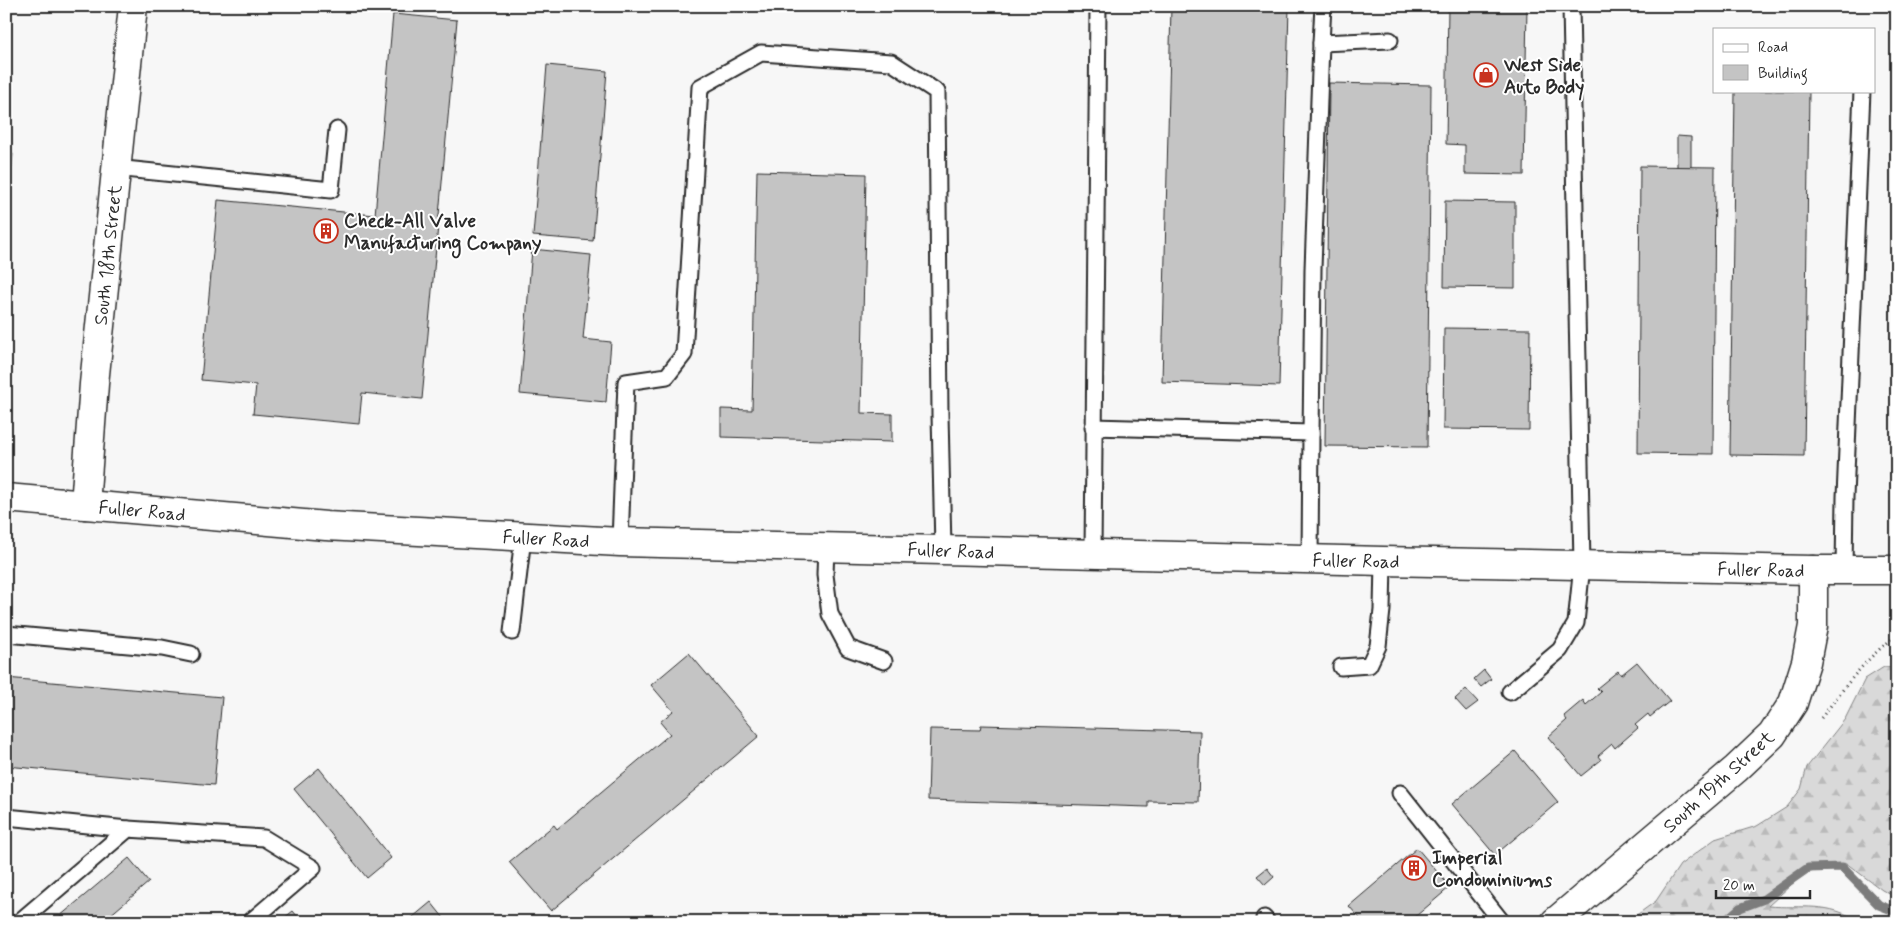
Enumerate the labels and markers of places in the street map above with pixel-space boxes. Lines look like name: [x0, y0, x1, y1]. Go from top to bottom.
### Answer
place label: West Side Auto Body: [1503, 53, 1584, 101]
shop icon: West Side Auto Body: [1473, 62, 1499, 88]
place label: Check-All Valve Manufacturing Company: [344, 209, 542, 259]
building icon: Check-All Valve Manufacturing Company: [313, 218, 339, 244]
place label: Imperial Condominiums: [1432, 846, 1553, 893]
building icon: Imperial Condominiums: [1401, 855, 1427, 881]

